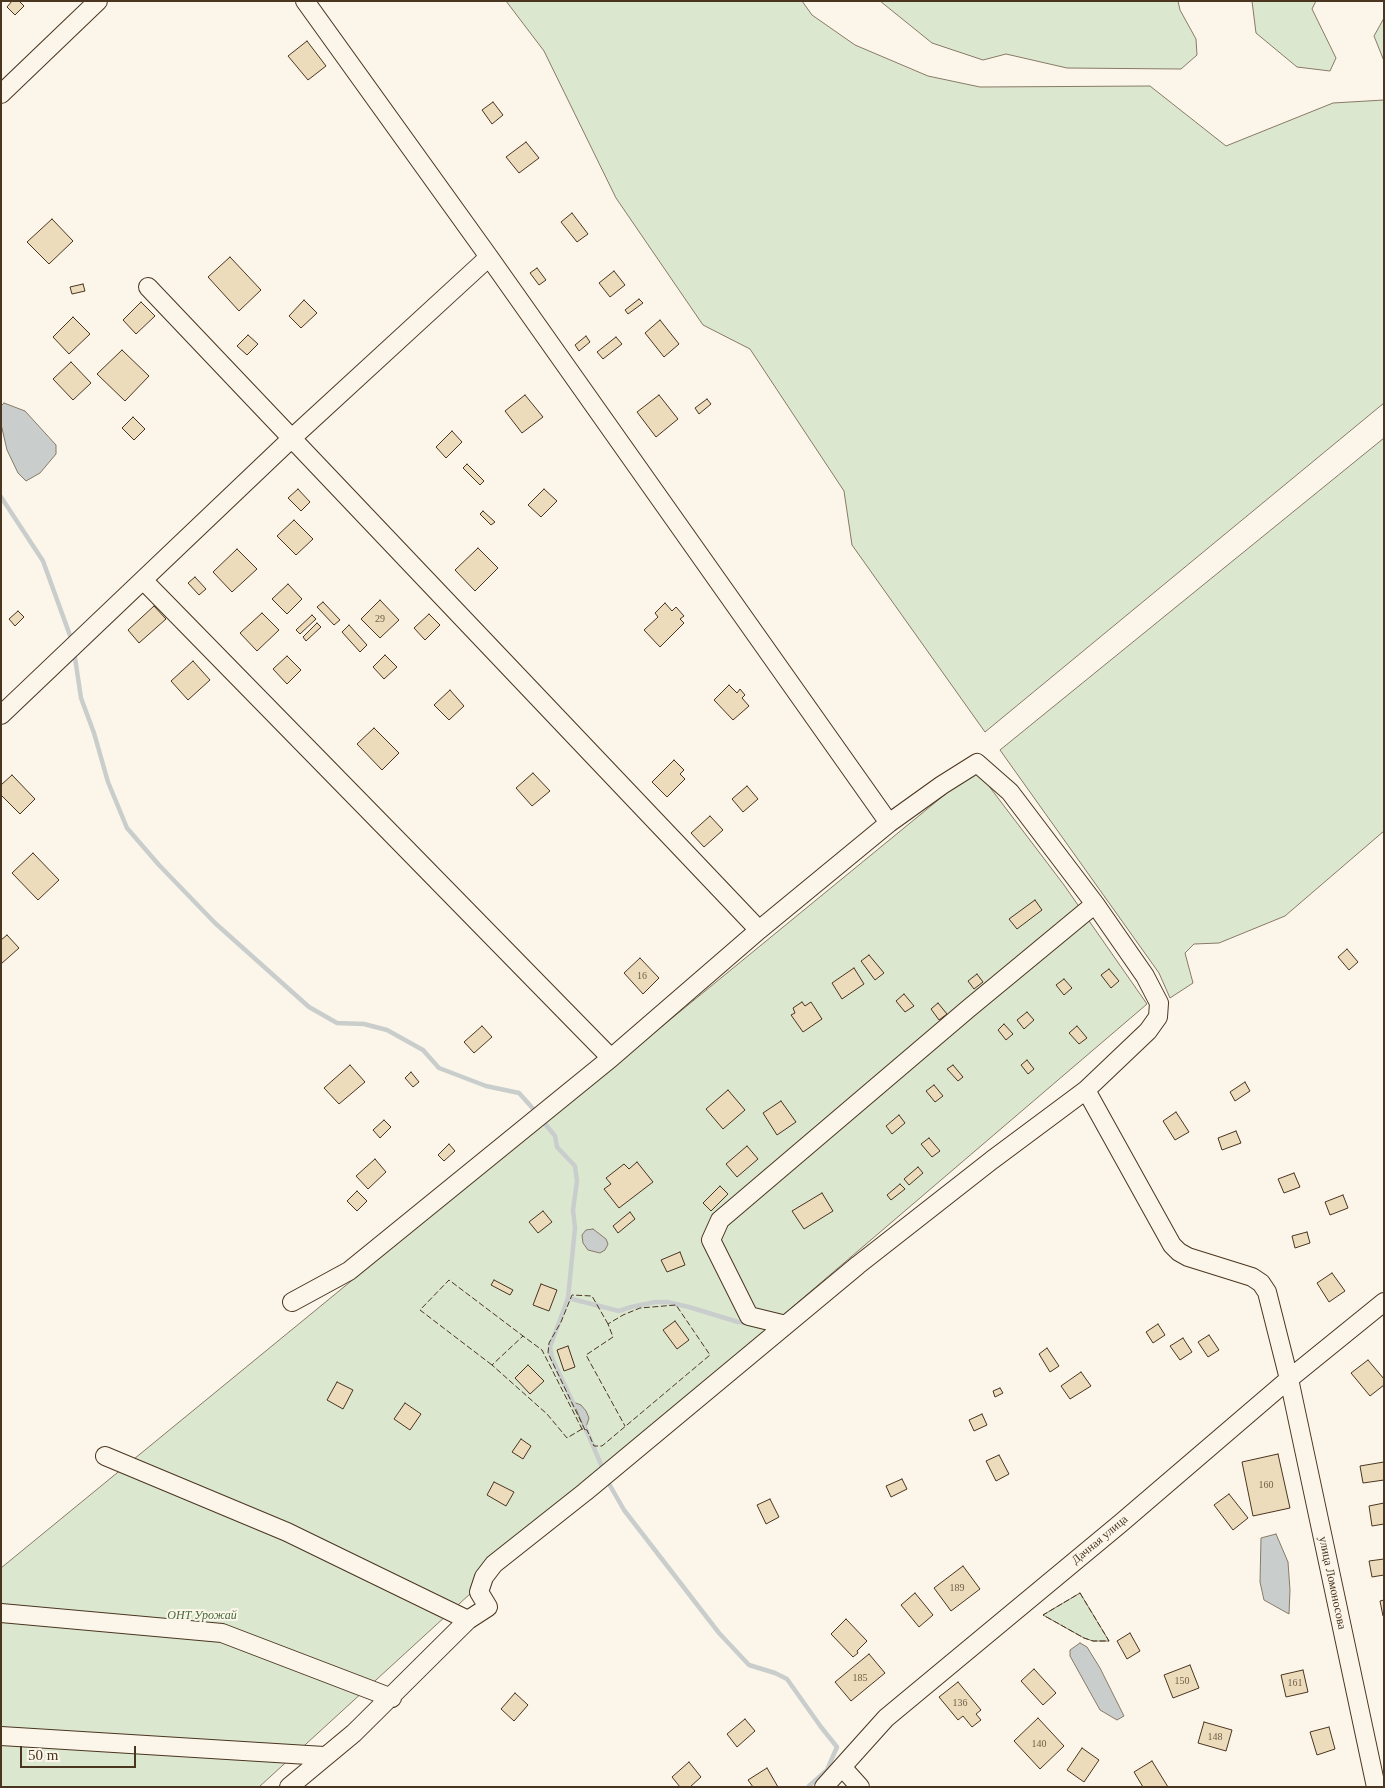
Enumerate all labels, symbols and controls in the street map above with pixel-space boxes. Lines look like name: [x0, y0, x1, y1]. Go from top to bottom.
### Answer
house number: 29: [375, 613, 385, 625]
house number: 16: [637, 970, 647, 982]
house number: 160: [1258, 1479, 1274, 1491]
street label: Дачная улица: [1069, 1512, 1131, 1568]
street label: улица Ломоносова: [1315, 1535, 1349, 1631]
house number: 189: [950, 1582, 964, 1594]
park label: ОНТ Урожай: [167, 1609, 237, 1623]
house number: 185: [852, 1672, 868, 1684]
house number: 150: [1174, 1675, 1190, 1687]
house number: 161: [1288, 1677, 1302, 1689]
house number: 136: [952, 1697, 968, 1709]
house number: 148: [1208, 1731, 1222, 1743]
scale bar: [22, 1736, 139, 1768]
house number: 140: [1032, 1738, 1046, 1750]
text: 50 m: [28, 1747, 58, 1763]

